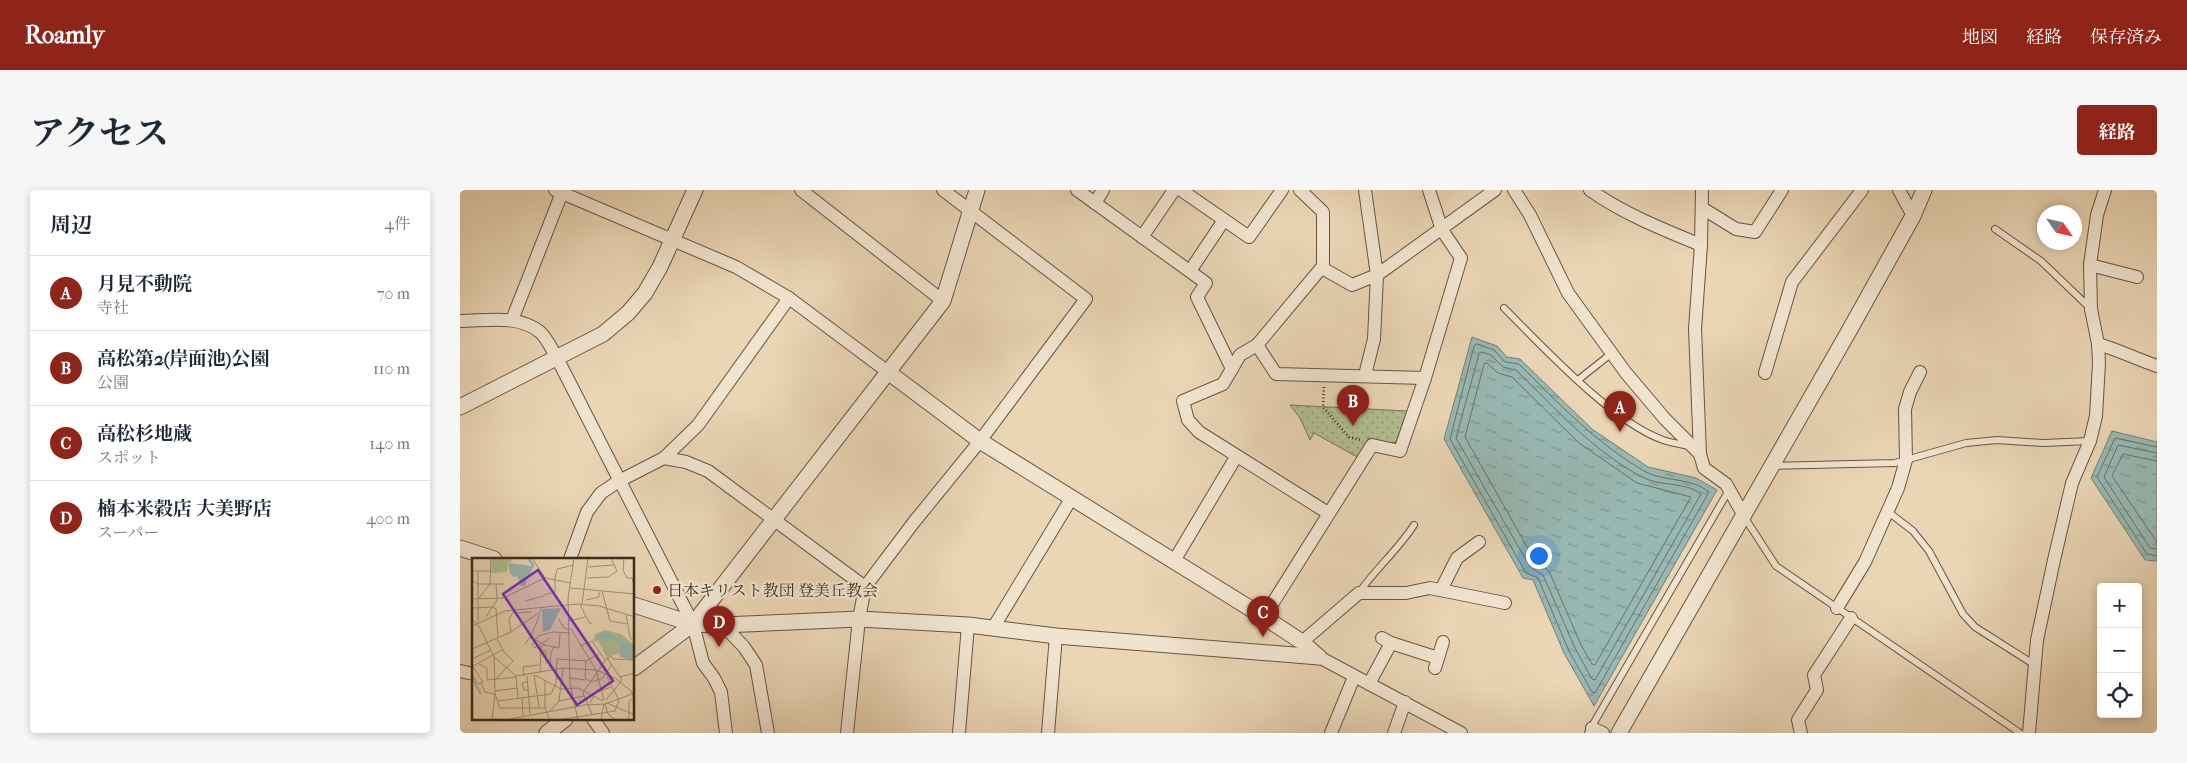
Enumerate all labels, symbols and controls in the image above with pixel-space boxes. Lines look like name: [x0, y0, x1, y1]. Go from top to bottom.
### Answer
text: Roamly: [25, 21, 104, 49]
text: 地図: [1962, 27, 1998, 48]
text: 経路: [2026, 27, 2062, 48]
text: 保存済み: [2090, 27, 2162, 48]
button: 経路: [2077, 105, 2157, 155]
text: アクセス: [30, 113, 169, 154]
north arrow: [2037, 205, 2082, 250]
text: 周辺: [50, 213, 92, 237]
text: 4件: [385, 214, 410, 233]
text: 月見不動院: [97, 273, 192, 295]
text: A: [61, 284, 71, 303]
text: 70 m: [377, 284, 410, 303]
text: 寺社: [97, 298, 129, 317]
text: 高松第2(岸面池)公園: [97, 348, 269, 370]
text: B: [61, 359, 71, 378]
text: 110 m: [373, 359, 410, 378]
text: 公園: [97, 373, 129, 392]
pin: B: [1337, 385, 1369, 426]
pin: A: [1604, 391, 1636, 432]
text: 高松杉地蔵: [97, 423, 192, 445]
text: C: [61, 434, 71, 453]
text: 140 m: [369, 434, 410, 453]
text: スポット: [97, 448, 161, 467]
text: 楠本米穀店 大美野店: [97, 498, 272, 520]
text: D: [60, 509, 72, 528]
text: 400 m: [366, 509, 410, 528]
text: スーパー: [97, 523, 159, 542]
your location: [1526, 543, 1552, 569]
inset map: [472, 558, 635, 720]
place label: 日本キリスト教団 登美丘教会: [667, 581, 878, 600]
map controls: [2097, 583, 2142, 718]
button: +: [2097, 583, 2142, 628]
marker: 日本キリスト教団 登美丘教会: [651, 584, 663, 596]
pin: C: [1247, 596, 1279, 637]
pin: D: [703, 606, 735, 647]
button: −: [2097, 628, 2142, 673]
button: locate: [2097, 673, 2142, 718]

